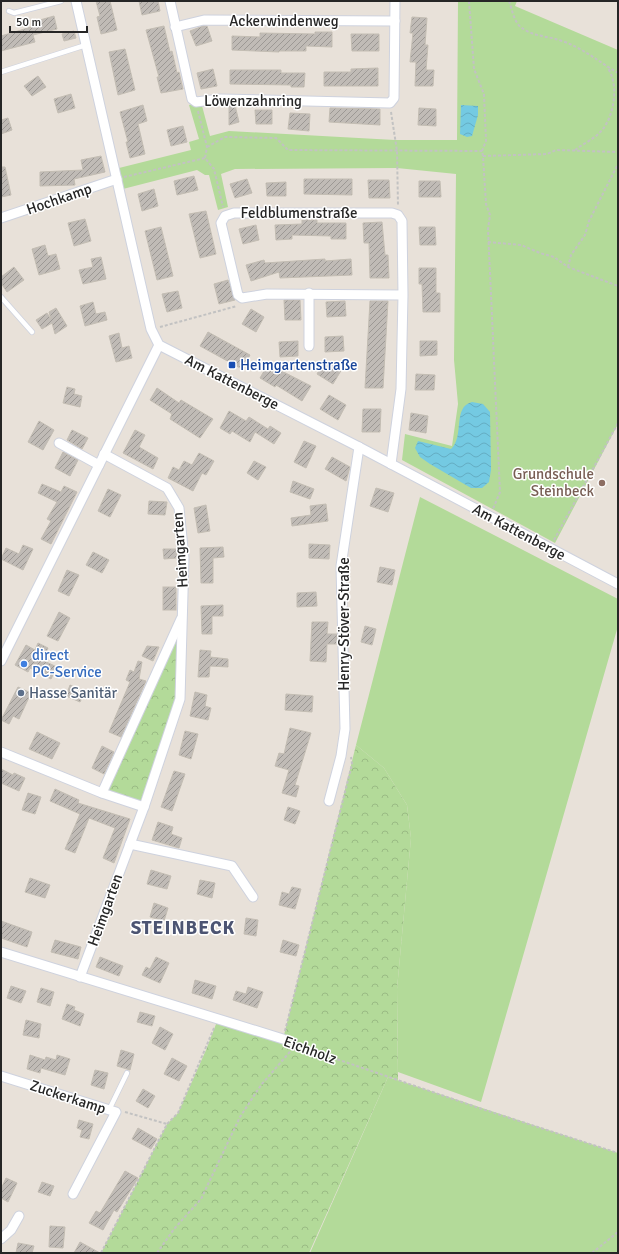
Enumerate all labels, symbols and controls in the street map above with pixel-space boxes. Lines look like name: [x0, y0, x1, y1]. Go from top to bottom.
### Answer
scale bar: [10, 8, 87, 34]
street label: Ackerwindenweg: [229, 12, 339, 30]
text: 50 m: [16, 15, 41, 30]
street label: Löwenzahnring: [204, 92, 302, 110]
street label: Hochkamp: [24, 179, 94, 219]
street label: Feldblumenstraße: [241, 204, 357, 222]
street label: Am Kattenberge: [182, 351, 282, 413]
place label: Heimgartenstraße: [240, 356, 358, 374]
marker: Heimgartenstraße: [227, 360, 237, 370]
place label: Grundschule Steinbeck: [513, 465, 594, 500]
marker: Grundschule Steinbeck: [597, 478, 607, 488]
street label: Am Kattenberge: [469, 500, 569, 564]
street label: Heimgarten: [168, 512, 192, 588]
street label: Henry-Stöver-Straße: [335, 557, 353, 691]
place label: direct PC-Service: [32, 646, 102, 681]
marker: direct PC-Service: [19, 659, 29, 669]
place label: Hasse Sanitär: [29, 684, 118, 702]
marker: Hasse Sanitär: [16, 688, 26, 698]
street label: Heimgarten: [84, 871, 126, 949]
district label: STEINBECK: [131, 916, 235, 940]
street label: Eichholz: [281, 1032, 339, 1068]
street label: Zuckerkamp: [28, 1076, 108, 1118]

